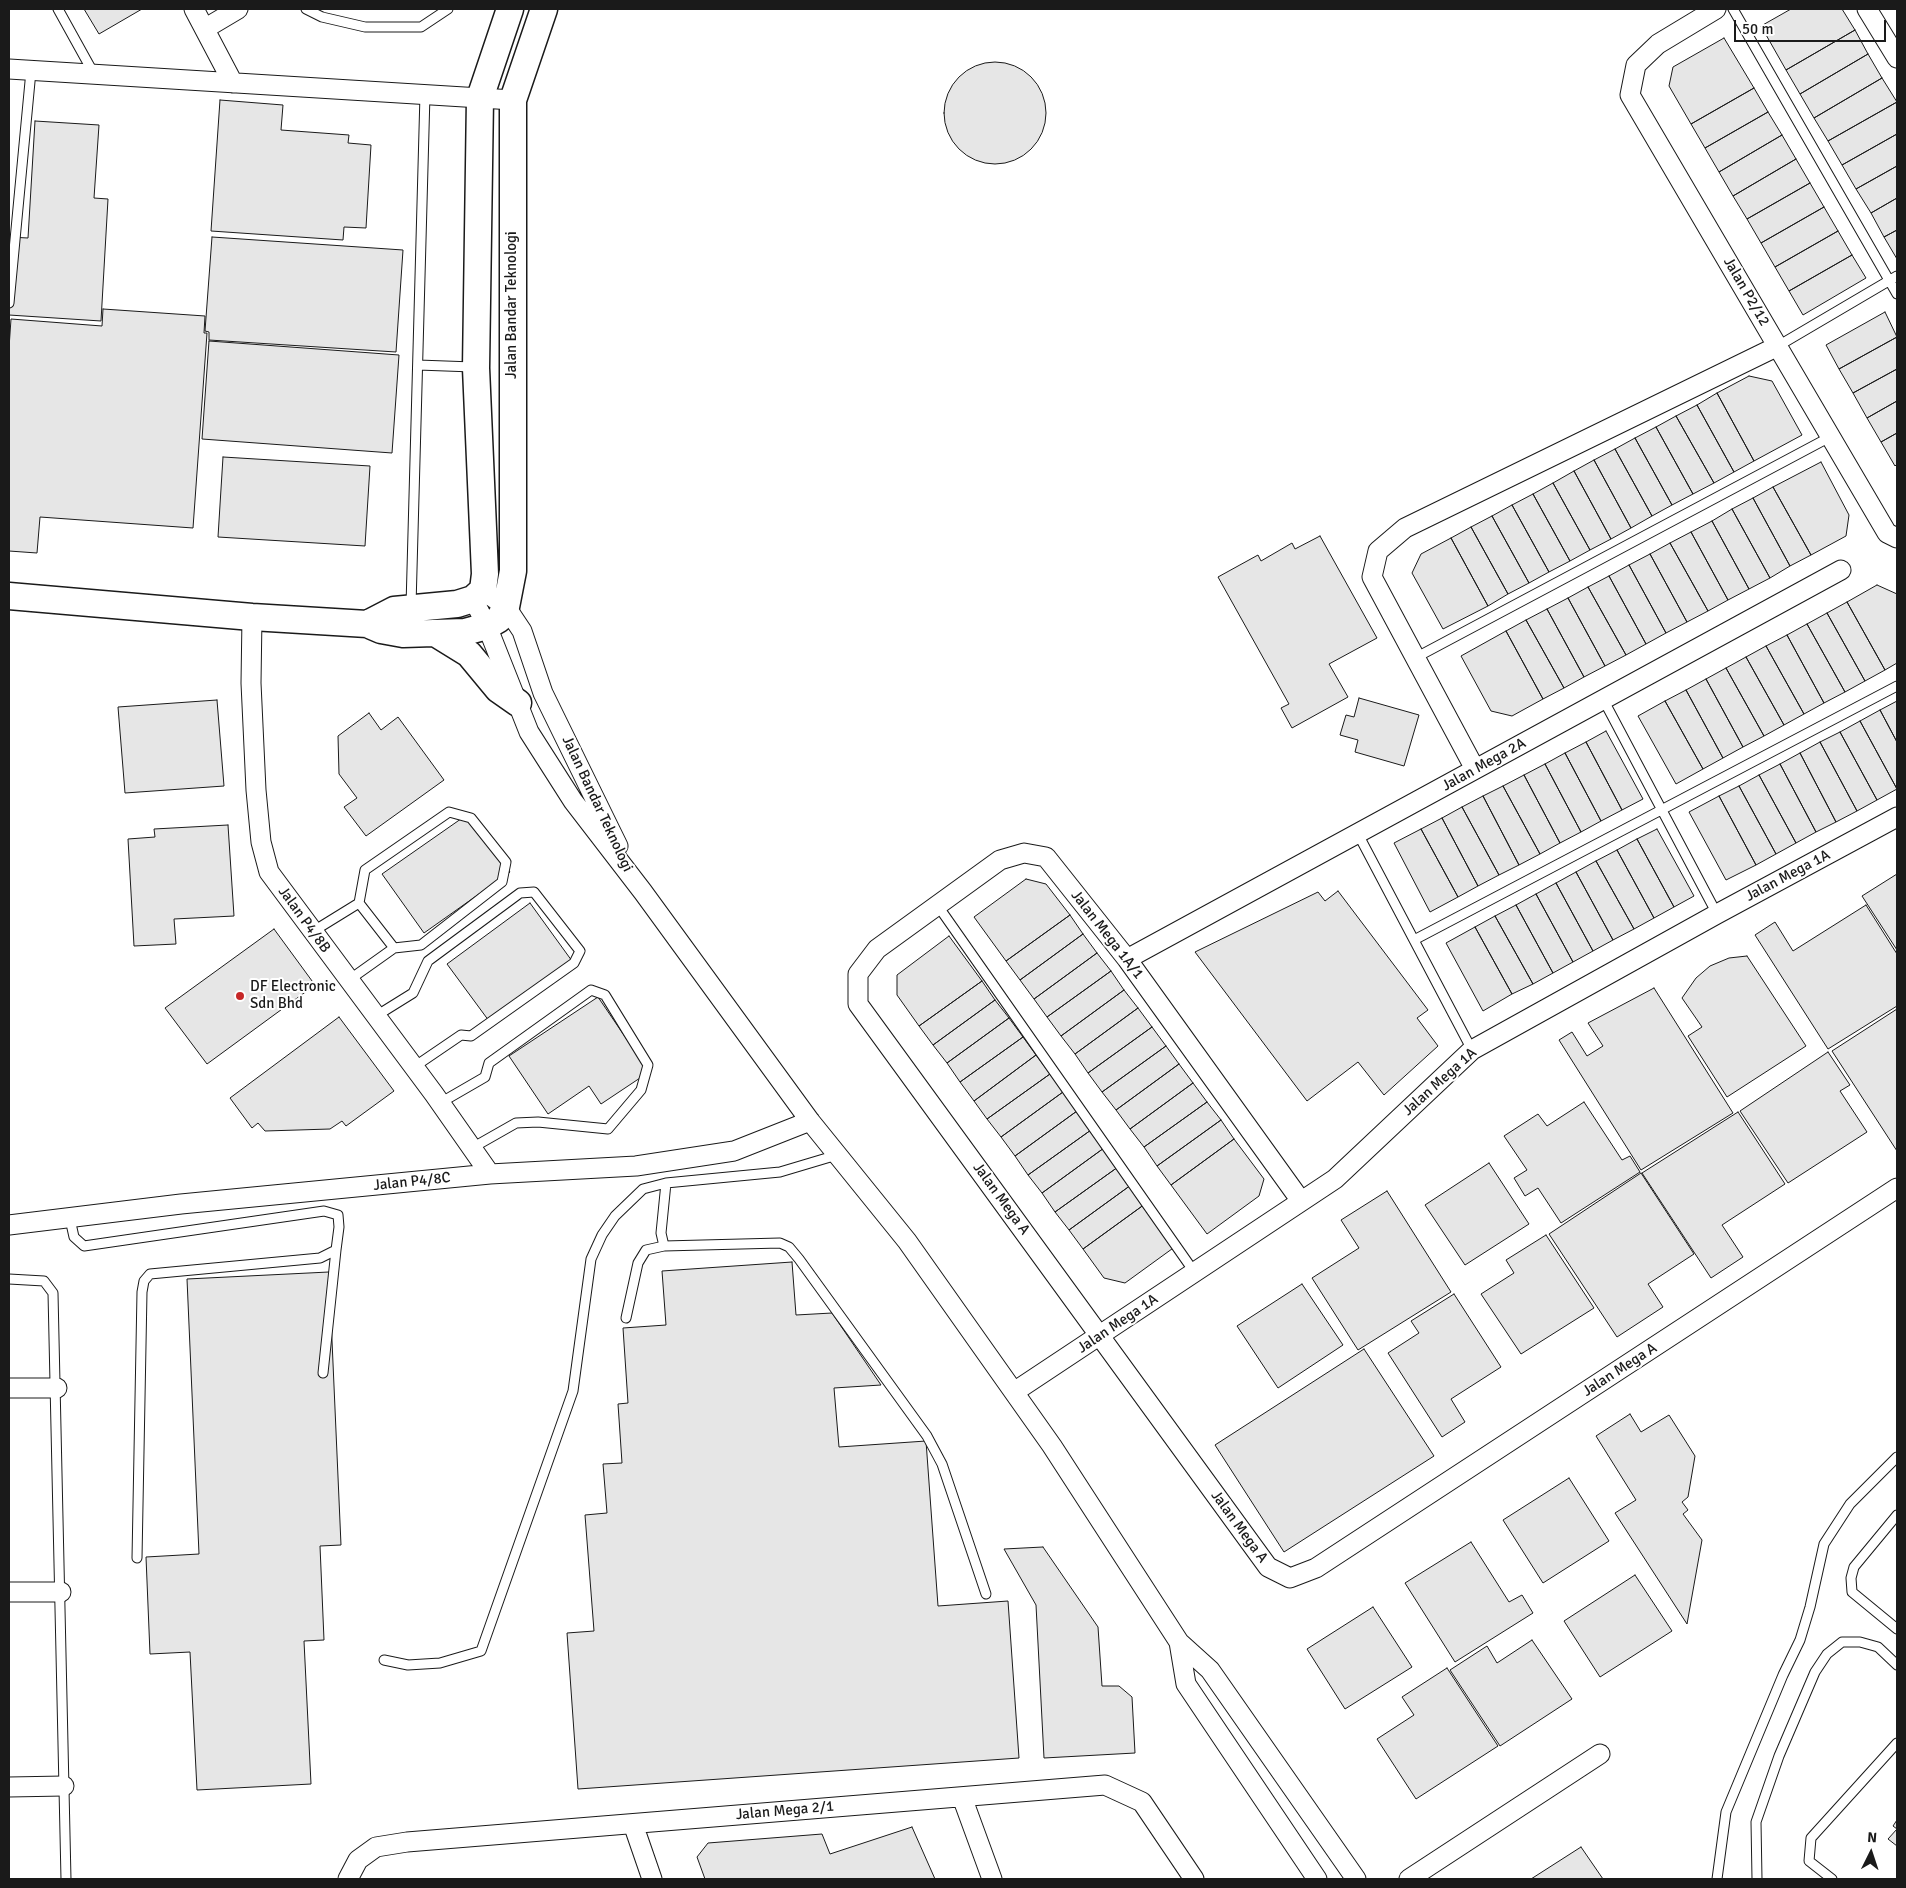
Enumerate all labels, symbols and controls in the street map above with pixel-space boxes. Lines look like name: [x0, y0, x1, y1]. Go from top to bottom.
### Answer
scale bar: [1736, 10, 1888, 42]
text: 50 m: [1742, 20, 1773, 38]
street label: Jalan Bandar Teknologi: [503, 231, 521, 379]
street label: Jalan P2/12: [1719, 254, 1773, 330]
street label: Jalan Bandar Teknologi: [558, 733, 636, 875]
street label: Jalan Mega 2A: [1439, 735, 1529, 795]
street label: Jalan Mega 1A: [1743, 846, 1833, 906]
street label: Jalan P4/8B: [274, 883, 334, 957]
street label: Jalan Mega 1A/1: [1067, 887, 1147, 983]
place label: DF Electronic Sdn Bhd: [250, 978, 336, 1013]
marker: DF Electronic Sdn Bhd: [234, 990, 246, 1002]
street label: Jalan Mega 1A: [1399, 1044, 1481, 1120]
street label: Jalan Mega A: [969, 1159, 1033, 1239]
street label: Jalan P4/8C: [372, 1169, 452, 1195]
street label: Jalan Mega 1A: [1074, 1290, 1162, 1358]
street label: Jalan Mega A: [1579, 1339, 1661, 1401]
street label: Jalan Mega A: [1207, 1487, 1271, 1567]
street label: Jalan Mega 2/1: [735, 1798, 835, 1824]
north arrow: [1846, 1828, 1896, 1878]
text: N: [1867, 1829, 1878, 1846]

